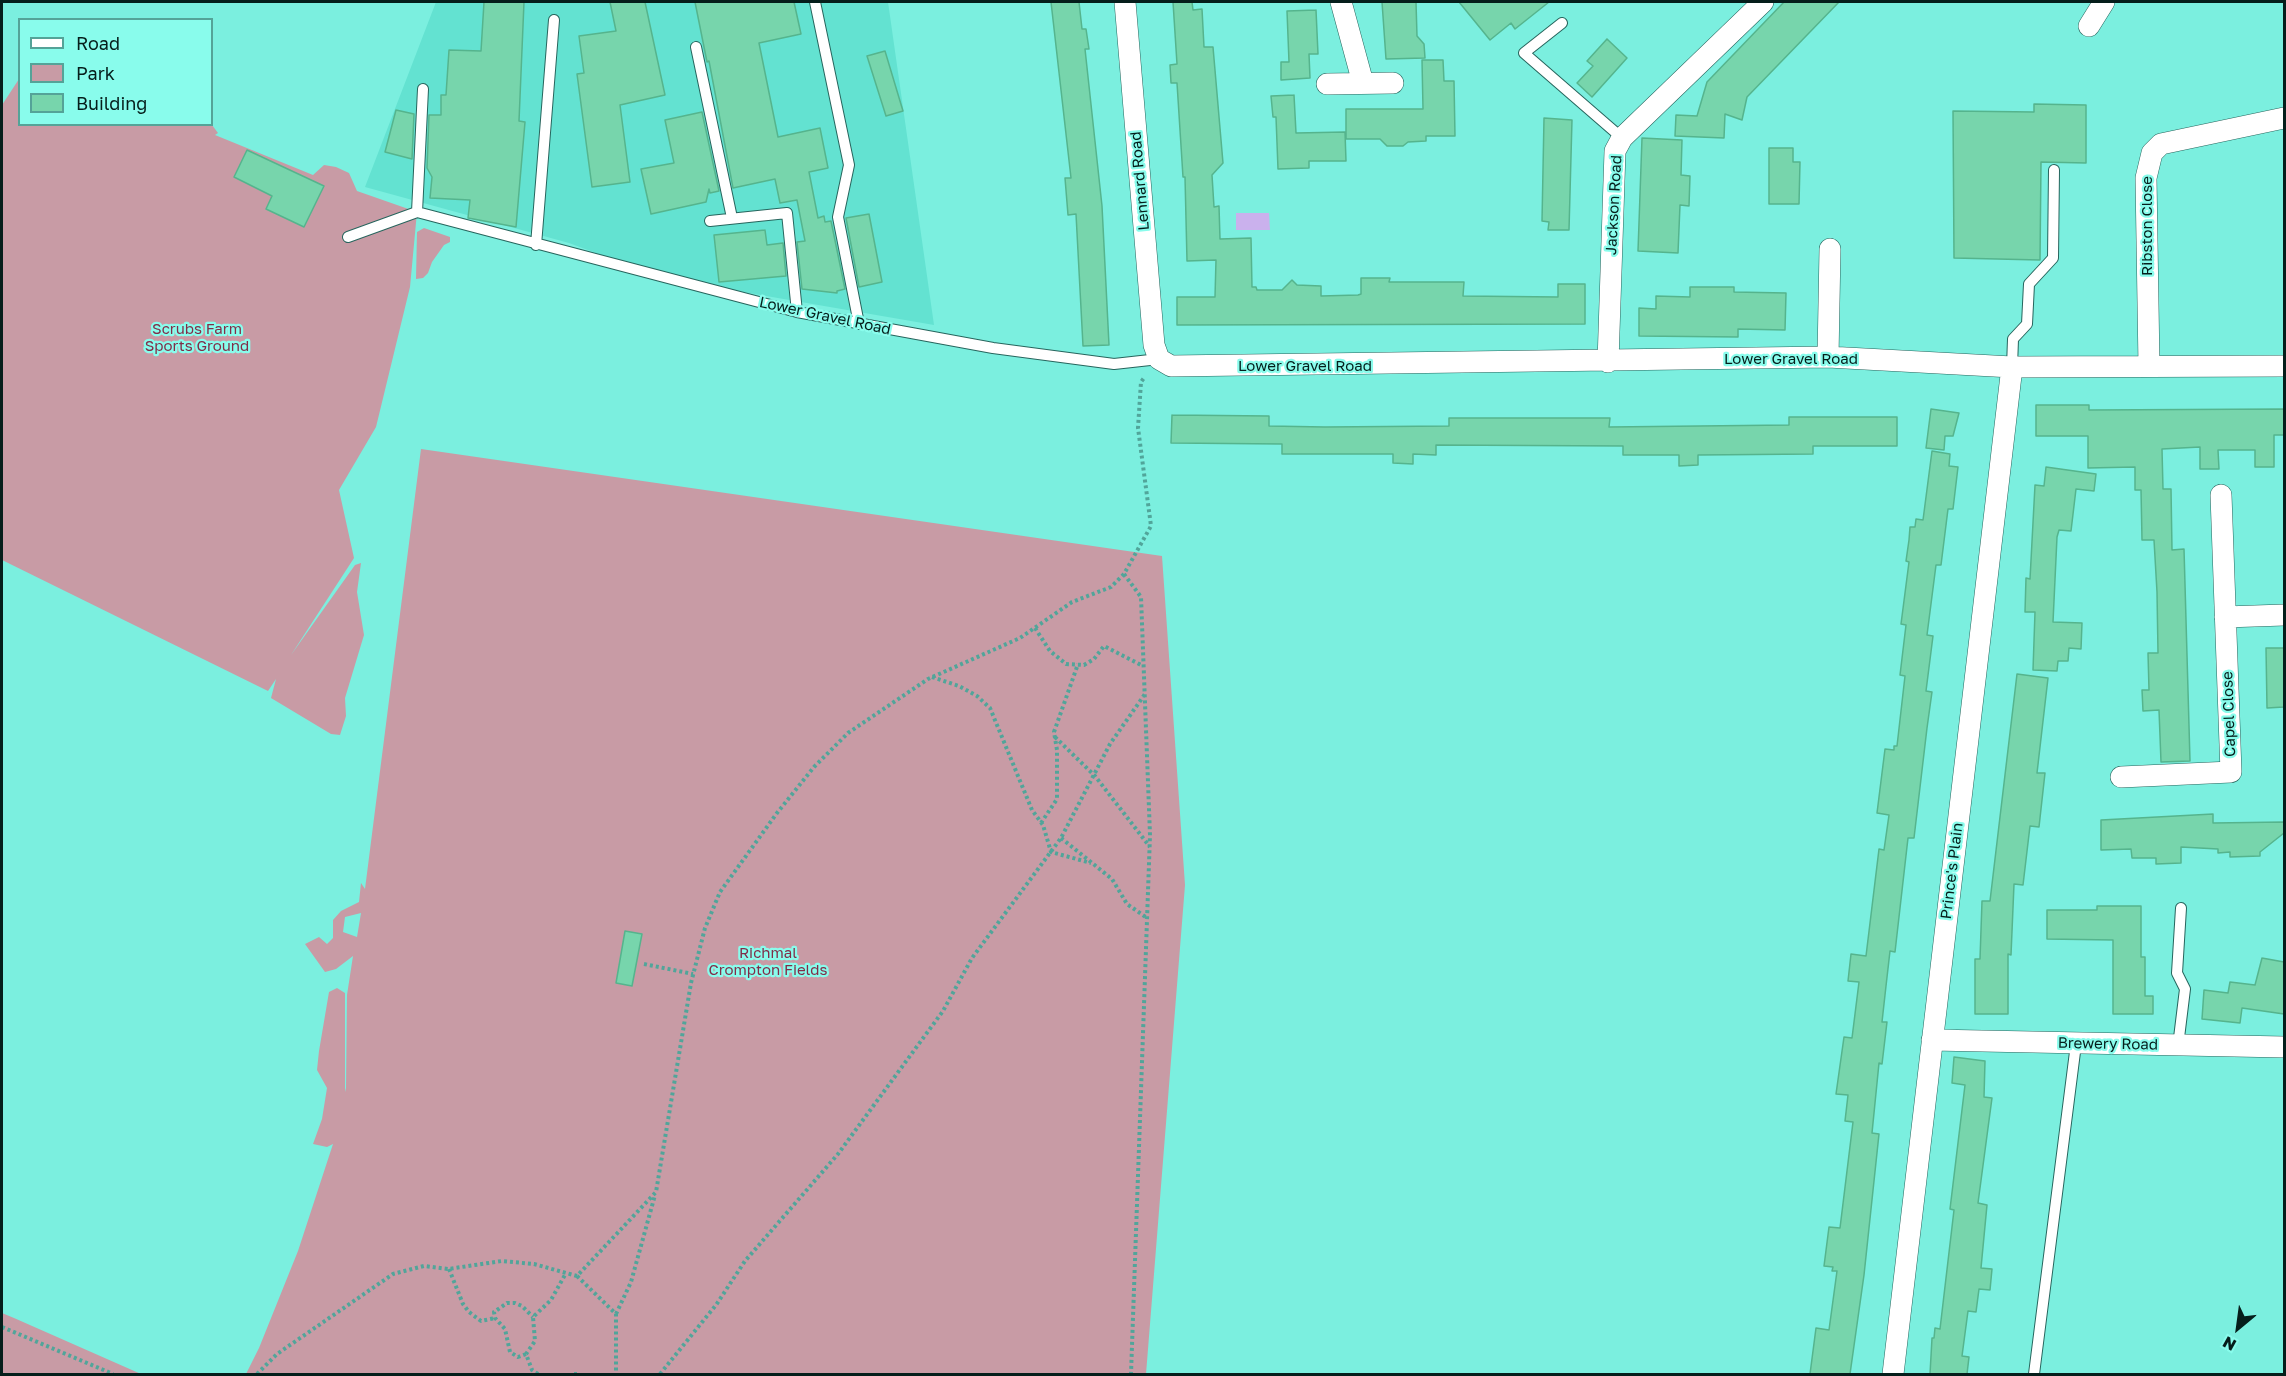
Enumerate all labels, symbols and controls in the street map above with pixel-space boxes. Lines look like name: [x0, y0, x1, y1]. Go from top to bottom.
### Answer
legend: [18, 18, 213, 126]
text: Road: [76, 32, 120, 54]
text: Park: [76, 62, 115, 84]
text: Building: [76, 92, 147, 114]
street label: Lennard Road: [1127, 131, 1153, 231]
street label: Jackson Road: [1602, 155, 1626, 255]
street label: Ribston Close: [2138, 176, 2156, 276]
street label: Lower Gravel Road: [758, 293, 892, 339]
park label: Scrubs Farm Sports Ground: [145, 320, 249, 355]
street label: Lower Gravel Road: [1724, 350, 1858, 368]
street label: Lower Gravel Road: [1238, 357, 1372, 375]
street label: Capel Close: [2219, 671, 2239, 757]
street label: Prince's Plain: [1937, 822, 1967, 920]
park label: Richmal Crompton Fields: [709, 944, 827, 979]
street label: Brewery Road: [2058, 1034, 2158, 1054]
north arrow: [2208, 1298, 2268, 1358]
text: N: [2219, 1332, 2239, 1355]

